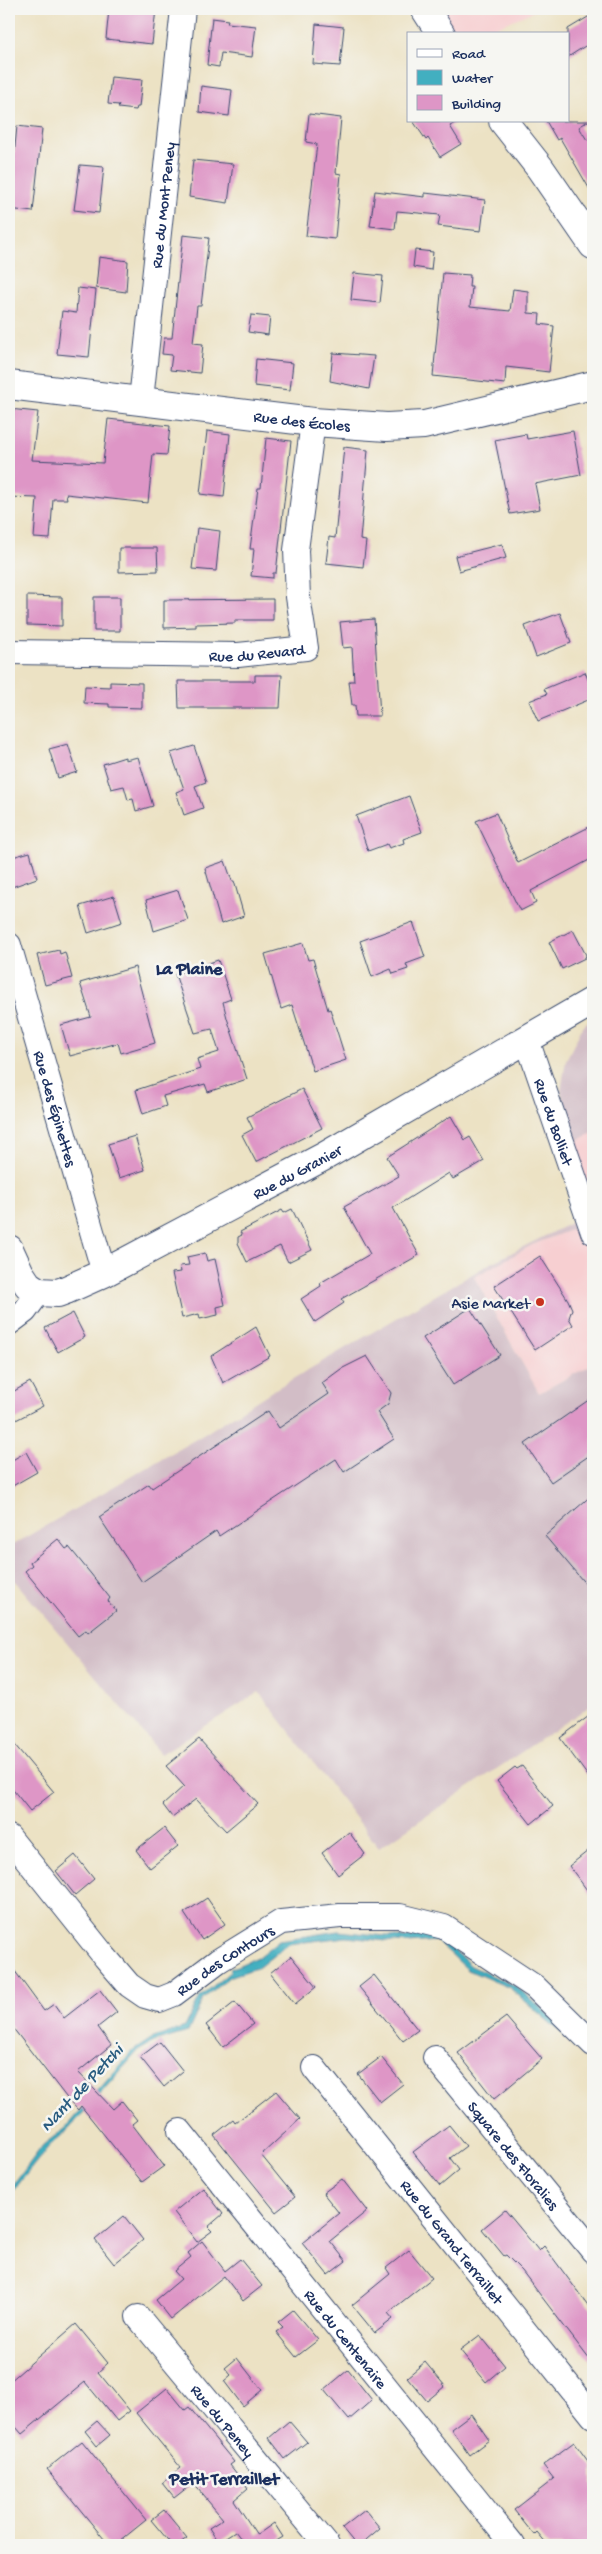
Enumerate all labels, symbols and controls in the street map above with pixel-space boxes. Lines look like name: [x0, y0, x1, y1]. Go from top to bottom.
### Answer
legend: [407, 32, 570, 122]
text: Road: [452, 46, 486, 64]
text: Water: [452, 70, 494, 88]
text: Building: [451, 96, 501, 114]
street label: Rue du Mont Peney: [149, 141, 182, 270]
street label: Rue des Écoles: [252, 409, 352, 438]
street label: Rue du Revard: [209, 642, 308, 668]
district label: La Plaine: [156, 960, 223, 981]
street label: Rue des Épinettes: [27, 1049, 79, 1170]
street label: Rue du Bolliet: [528, 1077, 576, 1170]
street label: Rue du Granier: [250, 1142, 347, 1206]
place label: Asie Market: [452, 1296, 531, 1315]
marker: Asie Market: [534, 1296, 546, 1308]
street label: Rue des Contours: [174, 1922, 280, 2002]
water label: Nant de Petchi: [37, 2039, 130, 2137]
street label: Square des Floralies: [462, 2099, 562, 2216]
street label: Rue du Grand Terraillet: [395, 2177, 507, 2311]
street label: Rue du Centenaire: [298, 2287, 390, 2394]
street label: Rue du Peney: [185, 2382, 257, 2463]
district label: Petit Terraillet: [168, 2470, 280, 2491]

